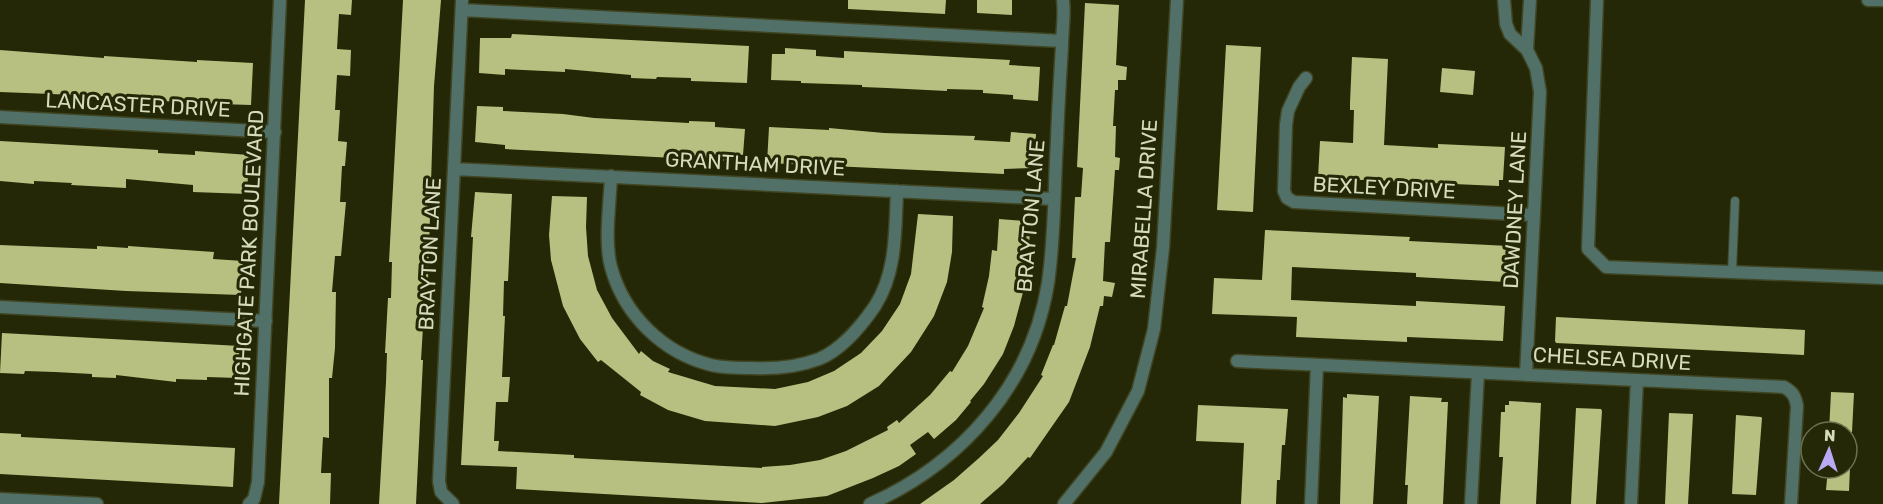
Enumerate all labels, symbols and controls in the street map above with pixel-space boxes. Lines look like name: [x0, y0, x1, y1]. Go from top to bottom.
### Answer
street label: LANCASTER DRIVE: [45, 87, 231, 122]
street label: HIGHGATE PARK BOULEVARD: [229, 109, 268, 397]
street label: MIRABELLA DRIVE: [1125, 118, 1162, 299]
street label: DAWDNEY LANE: [1498, 131, 1531, 289]
street label: BRAYTON LANE: [1011, 139, 1050, 293]
street label: GRANTHAM DRIVE: [664, 146, 846, 181]
street label: BEXLEY DRIVE: [1312, 171, 1456, 204]
street label: BRAYTON LANE: [413, 177, 446, 331]
street label: CHELSEA DRIVE: [1532, 342, 1692, 375]
north arrow: [1799, 420, 1859, 480]
text: N: [1824, 426, 1836, 445]

